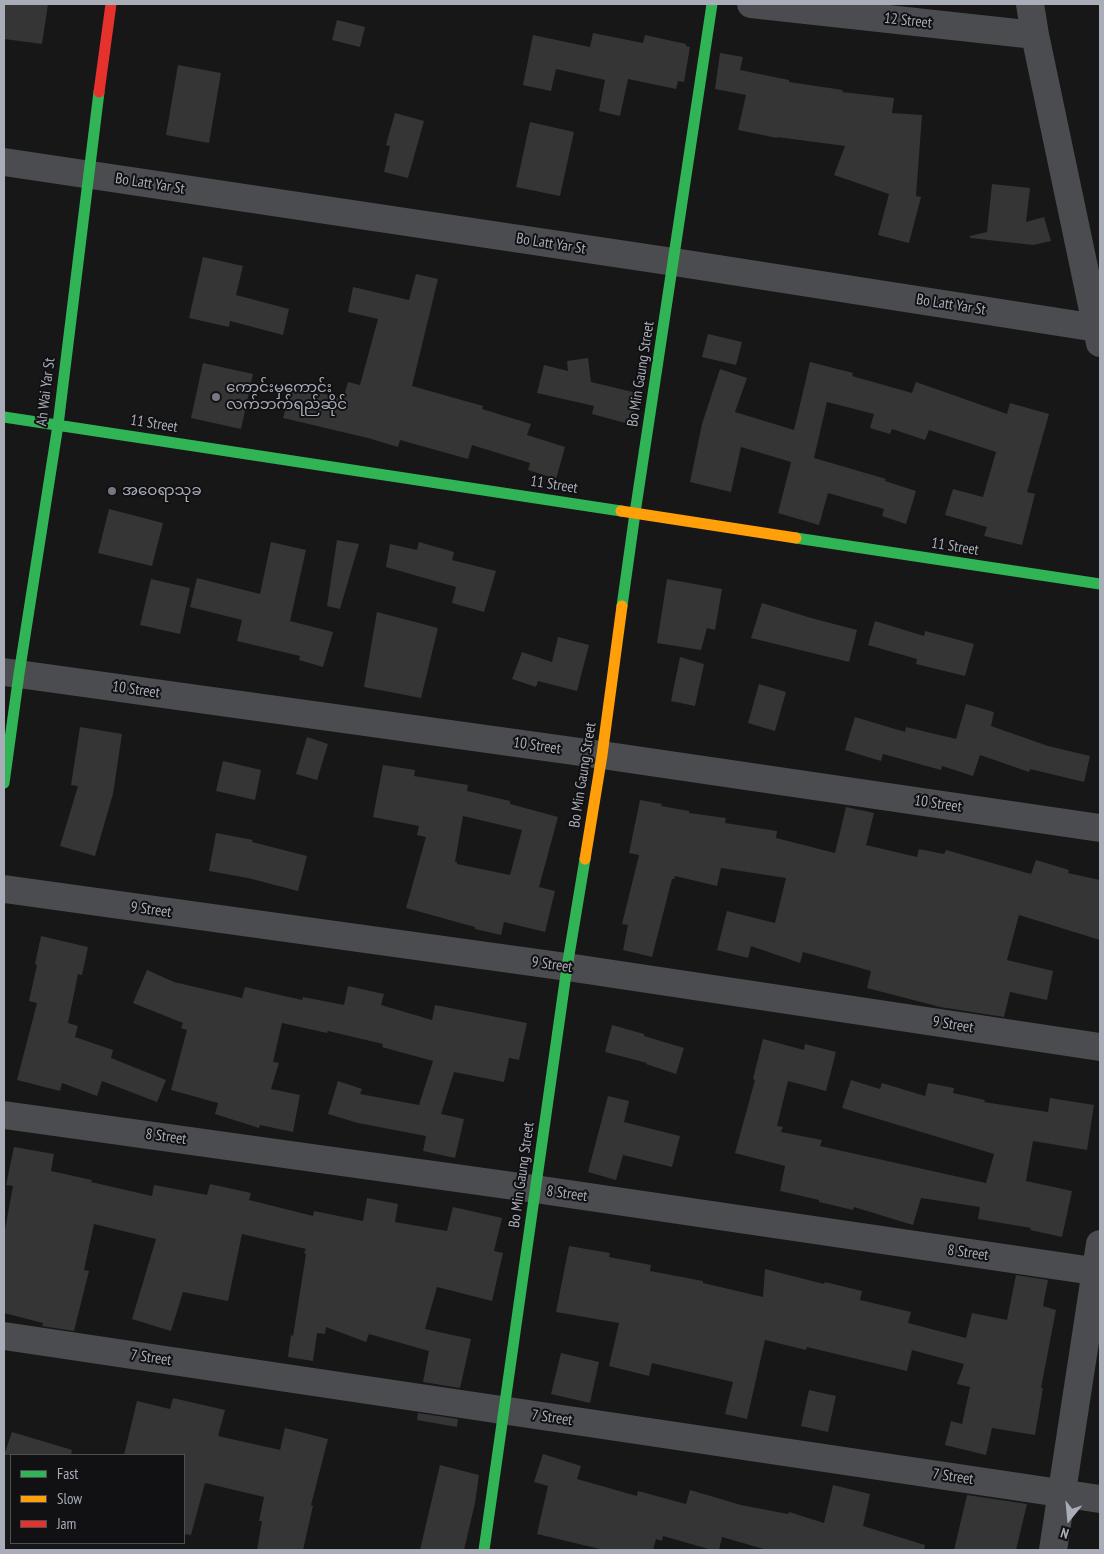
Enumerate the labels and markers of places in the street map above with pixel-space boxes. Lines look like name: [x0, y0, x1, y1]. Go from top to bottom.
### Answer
place label: ကောင်းမှကောင်း လက်ဘက်ရည်ဆိုင်: [226, 379, 347, 414]
marker: ကောင်းမှကောင်း လက်ဘက်ရည်ဆိုင်: [210, 391, 222, 403]
place label: အဝေရာသုခ: [122, 482, 202, 500]
marker: အဝေရာသုခ: [106, 485, 118, 497]

